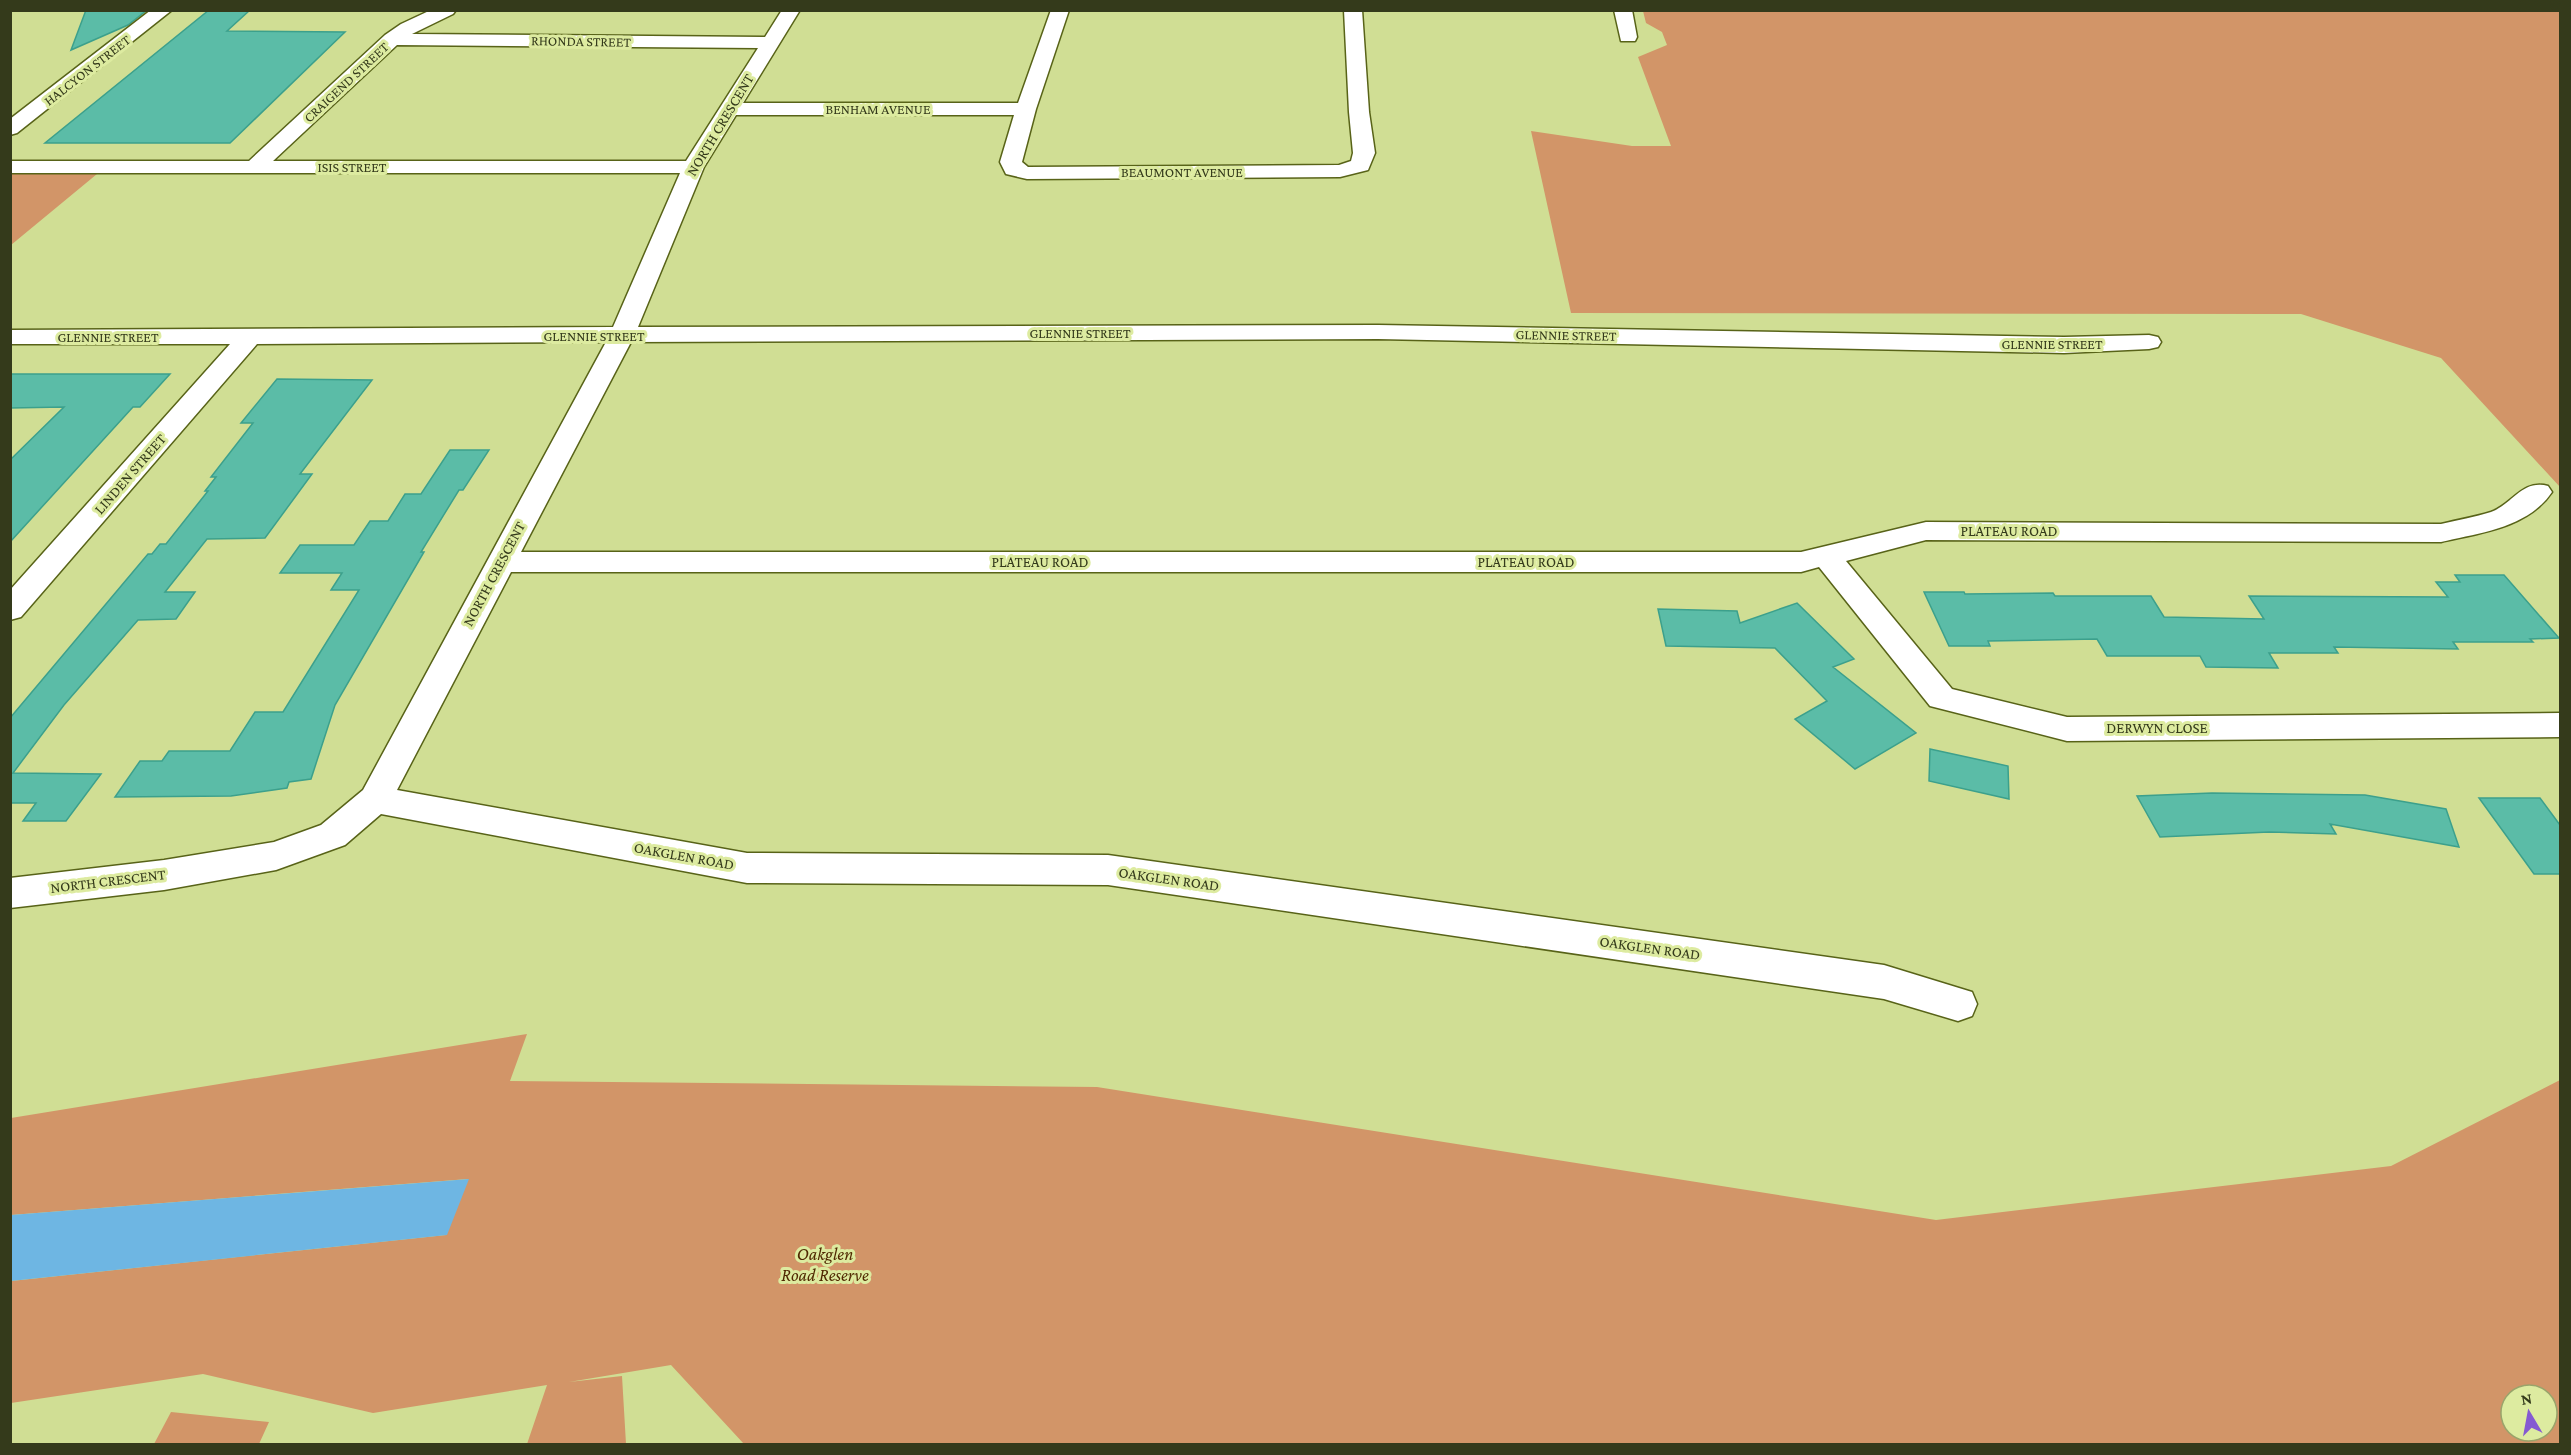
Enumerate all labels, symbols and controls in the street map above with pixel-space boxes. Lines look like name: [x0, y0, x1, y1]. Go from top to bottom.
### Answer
street label: HALCYON STREET: [41, 31, 134, 109]
street label: RHONDA STREET: [531, 32, 632, 50]
street label: CRAIGEND STREET: [300, 38, 392, 125]
street label: NORTH CRESCENT: [683, 71, 757, 179]
street label: BENHAM AVENUE: [825, 101, 931, 117]
street label: ISIS STREET: [318, 159, 387, 175]
street label: BEAUMONT AVENUE: [1121, 164, 1243, 180]
street label: GLENNIE STREET: [1029, 325, 1131, 341]
street label: GLENNIE STREET: [1515, 326, 1617, 344]
street label: GLENNIE STREET: [543, 328, 645, 344]
street label: GLENNIE STREET: [57, 329, 159, 345]
street label: GLENNIE STREET: [2001, 336, 2103, 352]
street label: LINDEN STREET: [91, 431, 169, 517]
street label: NORTH CRESCENT: [460, 519, 528, 629]
street label: PLATEAU ROAD: [1961, 523, 2057, 539]
street label: PLATEAU ROAD: [992, 554, 1088, 570]
street label: PLATEAU ROAD: [1478, 554, 1574, 570]
street label: DERWYN CLOSE: [2106, 720, 2208, 736]
street label: OAKGLEN ROAD: [633, 839, 735, 873]
street label: OAKGLEN ROAD: [1118, 864, 1220, 894]
street label: NORTH CRESCENT: [49, 866, 167, 896]
street label: OAKGLEN ROAD: [1599, 933, 1701, 963]
park label: Oakglen Road Reserve: [781, 1244, 869, 1285]
north arrow: [2499, 1383, 2559, 1443]
text: N: [2520, 1389, 2533, 1408]

